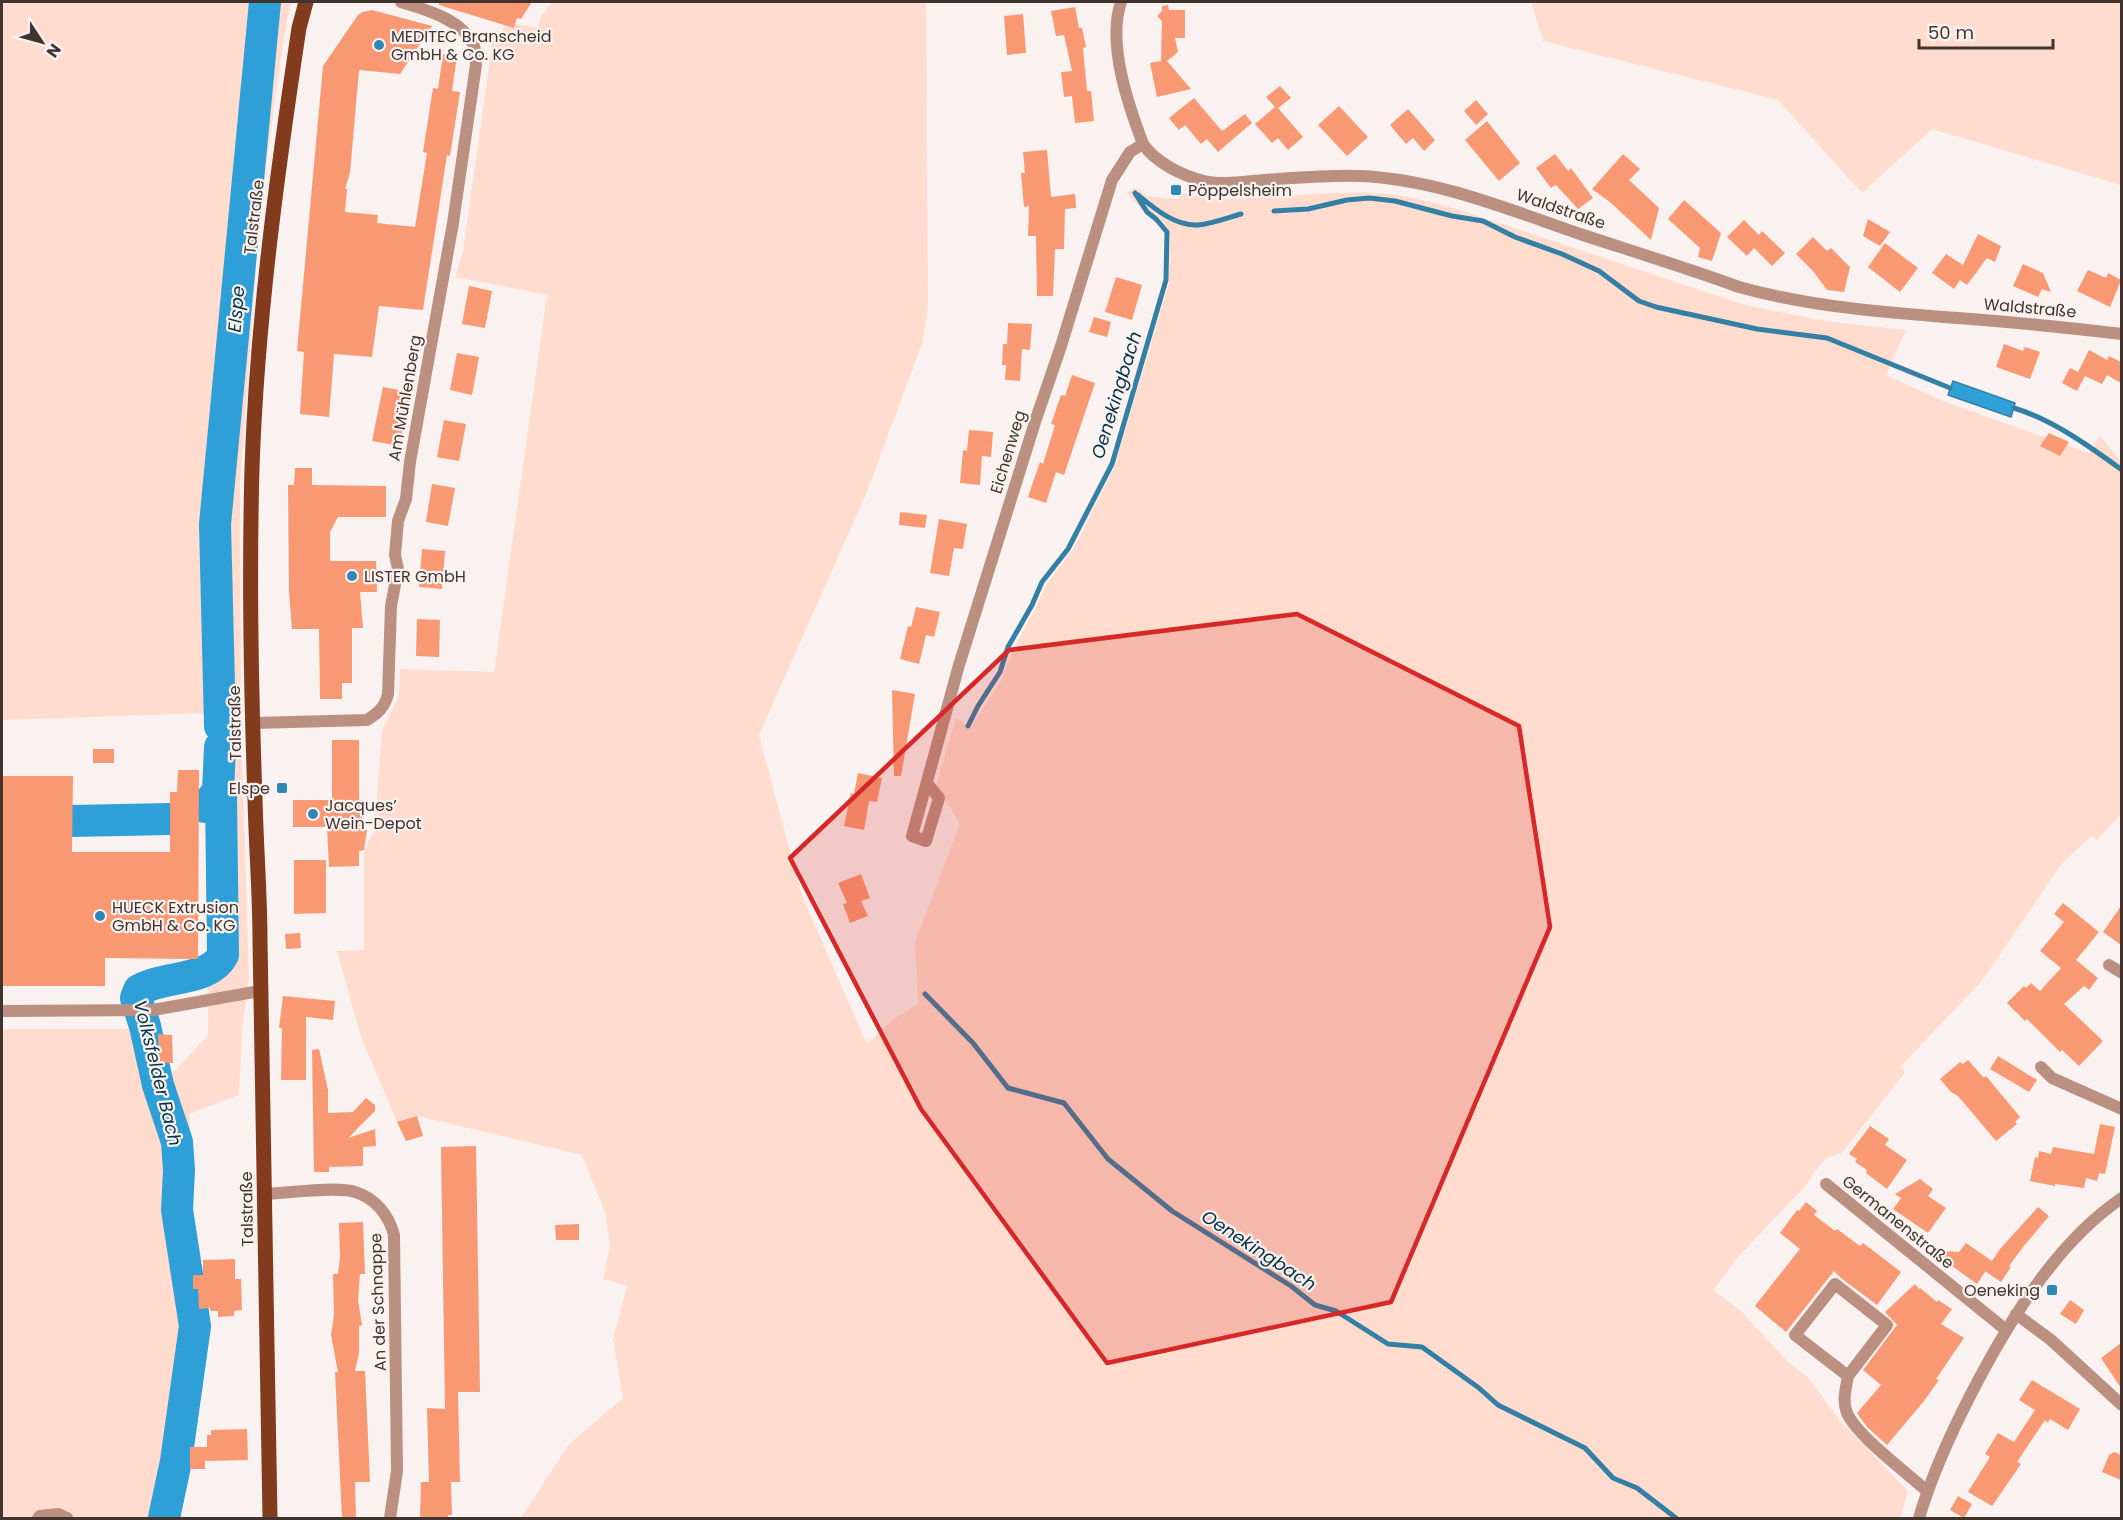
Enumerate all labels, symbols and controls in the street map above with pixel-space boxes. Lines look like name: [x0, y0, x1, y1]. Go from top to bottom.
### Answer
north arrow: [12, 12, 72, 72]
scale bar: [1919, 12, 2052, 50]
text: 50 m: [1928, 20, 1974, 45]
place label: MEDITEC Branscheid GmbH & Co. KG: [391, 25, 552, 66]
marker: MEDITEC Branscheid GmbH & Co. KG: [372, 38, 386, 52]
text: N: [41, 39, 67, 62]
street label: Talstraße: [238, 178, 270, 256]
place label: Pöppelsheim: [1188, 179, 1292, 202]
marker: Pöppelsheim: [1169, 183, 1183, 197]
street label: Waldstraße: [1513, 183, 1609, 235]
water label: Elspe: [222, 285, 250, 333]
street label: Waldstraße: [1983, 292, 2077, 324]
water label: Oenekingbach: [1085, 328, 1147, 462]
street label: Am Mühlenberg: [383, 333, 427, 463]
street label: Eichenweg: [984, 407, 1032, 497]
place label: LISTER GmbH: [364, 565, 466, 588]
marker: LISTER GmbH: [345, 569, 359, 583]
street label: Talstraße: [223, 685, 247, 761]
place label: Elspe: [229, 777, 270, 800]
marker: Elspe: [275, 781, 289, 795]
place label: Jacques’ Wein-Depot: [325, 794, 422, 835]
marker: Jacques’ Wein-Depot: [306, 807, 320, 821]
place label: HUECK Extrusion GmbH & Co. KG: [112, 896, 239, 937]
marker: HUECK Extrusion GmbH & Co. KG: [93, 909, 107, 923]
water label: Volksfelder Bach: [128, 998, 188, 1148]
street label: Germanenstraße: [1837, 1170, 1959, 1274]
street label: Talstraße: [235, 1171, 259, 1247]
water label: Oenekingbach: [1197, 1204, 1321, 1296]
street label: An der Schnappe: [364, 1232, 392, 1371]
place label: Oeneking: [1964, 1279, 2040, 1302]
marker: Oeneking: [2045, 1283, 2059, 1297]

